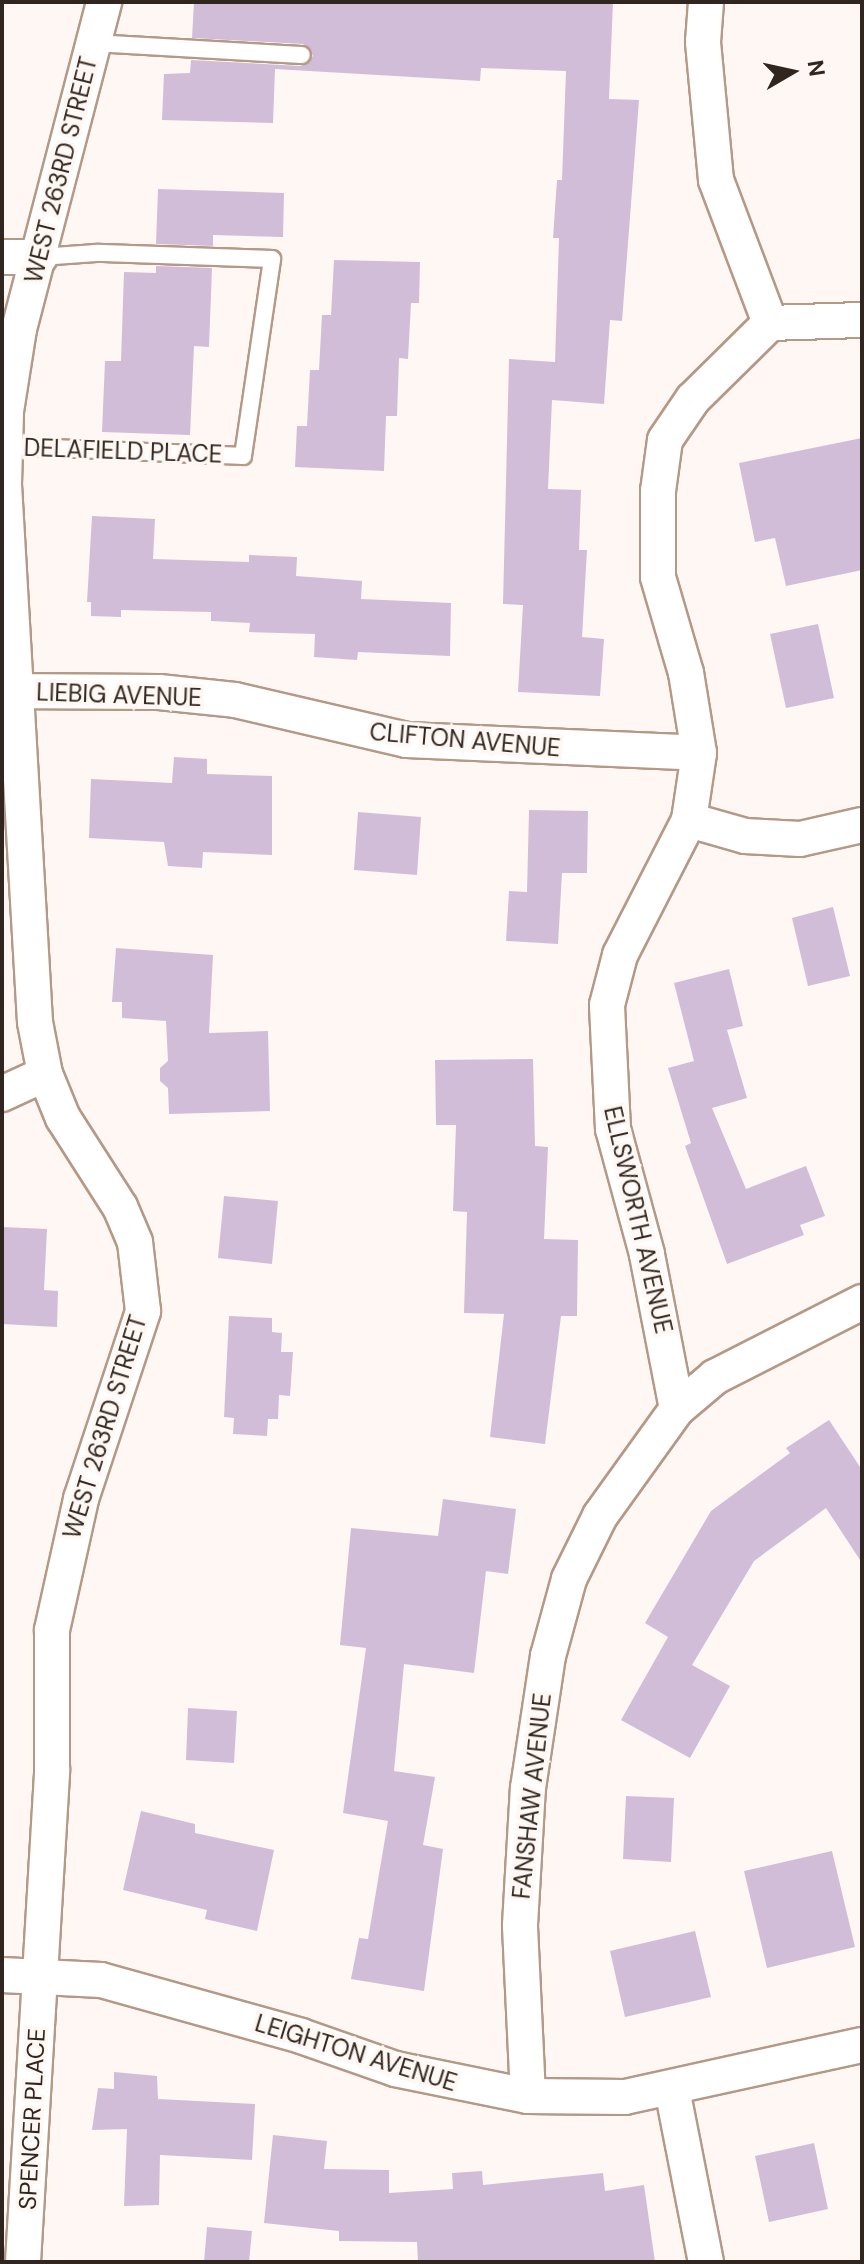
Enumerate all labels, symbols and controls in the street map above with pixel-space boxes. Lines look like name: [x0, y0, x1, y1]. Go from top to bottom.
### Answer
north arrow: [752, 32, 832, 112]
street label: WEST 263RD STREET: [19, 54, 103, 286]
text: N: [801, 58, 832, 78]
street label: DELAFIELD PLACE: [23, 433, 223, 469]
street label: LIEBIG AVENUE: [36, 678, 202, 712]
street label: CLIFTON AVENUE: [368, 717, 562, 763]
street label: ELLSWORTH AVENUE: [598, 1104, 678, 1336]
street label: WEST 263RD STREET: [57, 1312, 153, 1542]
street label: FANSHAW AVENUE: [507, 1692, 557, 1900]
street label: LEIGHTON AVENUE: [252, 2009, 460, 2097]
street label: SPENCER PLACE: [13, 2028, 51, 2210]

